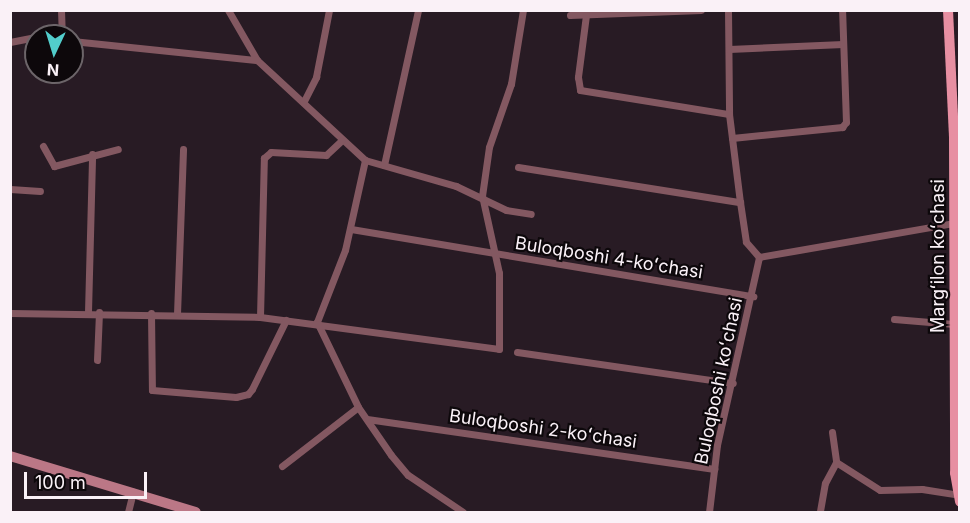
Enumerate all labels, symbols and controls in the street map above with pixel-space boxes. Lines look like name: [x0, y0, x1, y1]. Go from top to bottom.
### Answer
north arrow: [24, 24, 84, 84]
text: N: [46, 60, 60, 80]
street label: Margʻilon koʻchasi: [927, 179, 949, 333]
street label: Buloqboshi 4-koʻchasi: [514, 232, 704, 284]
street label: Buloqboshi koʻchasi: [691, 296, 747, 466]
street label: Buloqboshi 2-koʻchasi: [448, 405, 638, 453]
scale bar: [27, 460, 150, 498]
text: 100 m: [35, 472, 86, 493]

